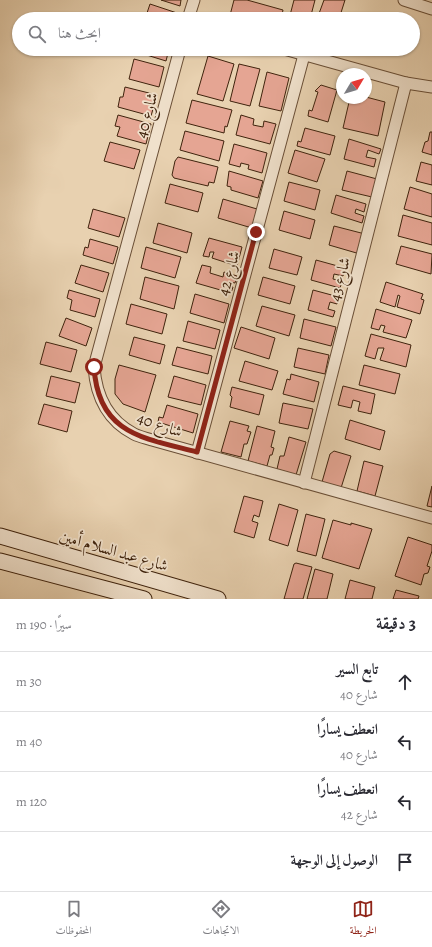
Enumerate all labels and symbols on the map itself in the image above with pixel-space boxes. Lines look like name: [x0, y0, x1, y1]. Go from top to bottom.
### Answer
north arrow: [336, 68, 372, 104]
street label: شارع 40: [130, 90, 166, 141]
route end: [247, 223, 265, 241]
street label: شارع 42: [212, 248, 247, 299]
street label: شارع 43: [324, 255, 358, 304]
route start: [85, 358, 103, 376]
street label: شارع 40: [133, 407, 185, 445]
street label: شارع عبد السلام أمين: [56, 524, 171, 580]

